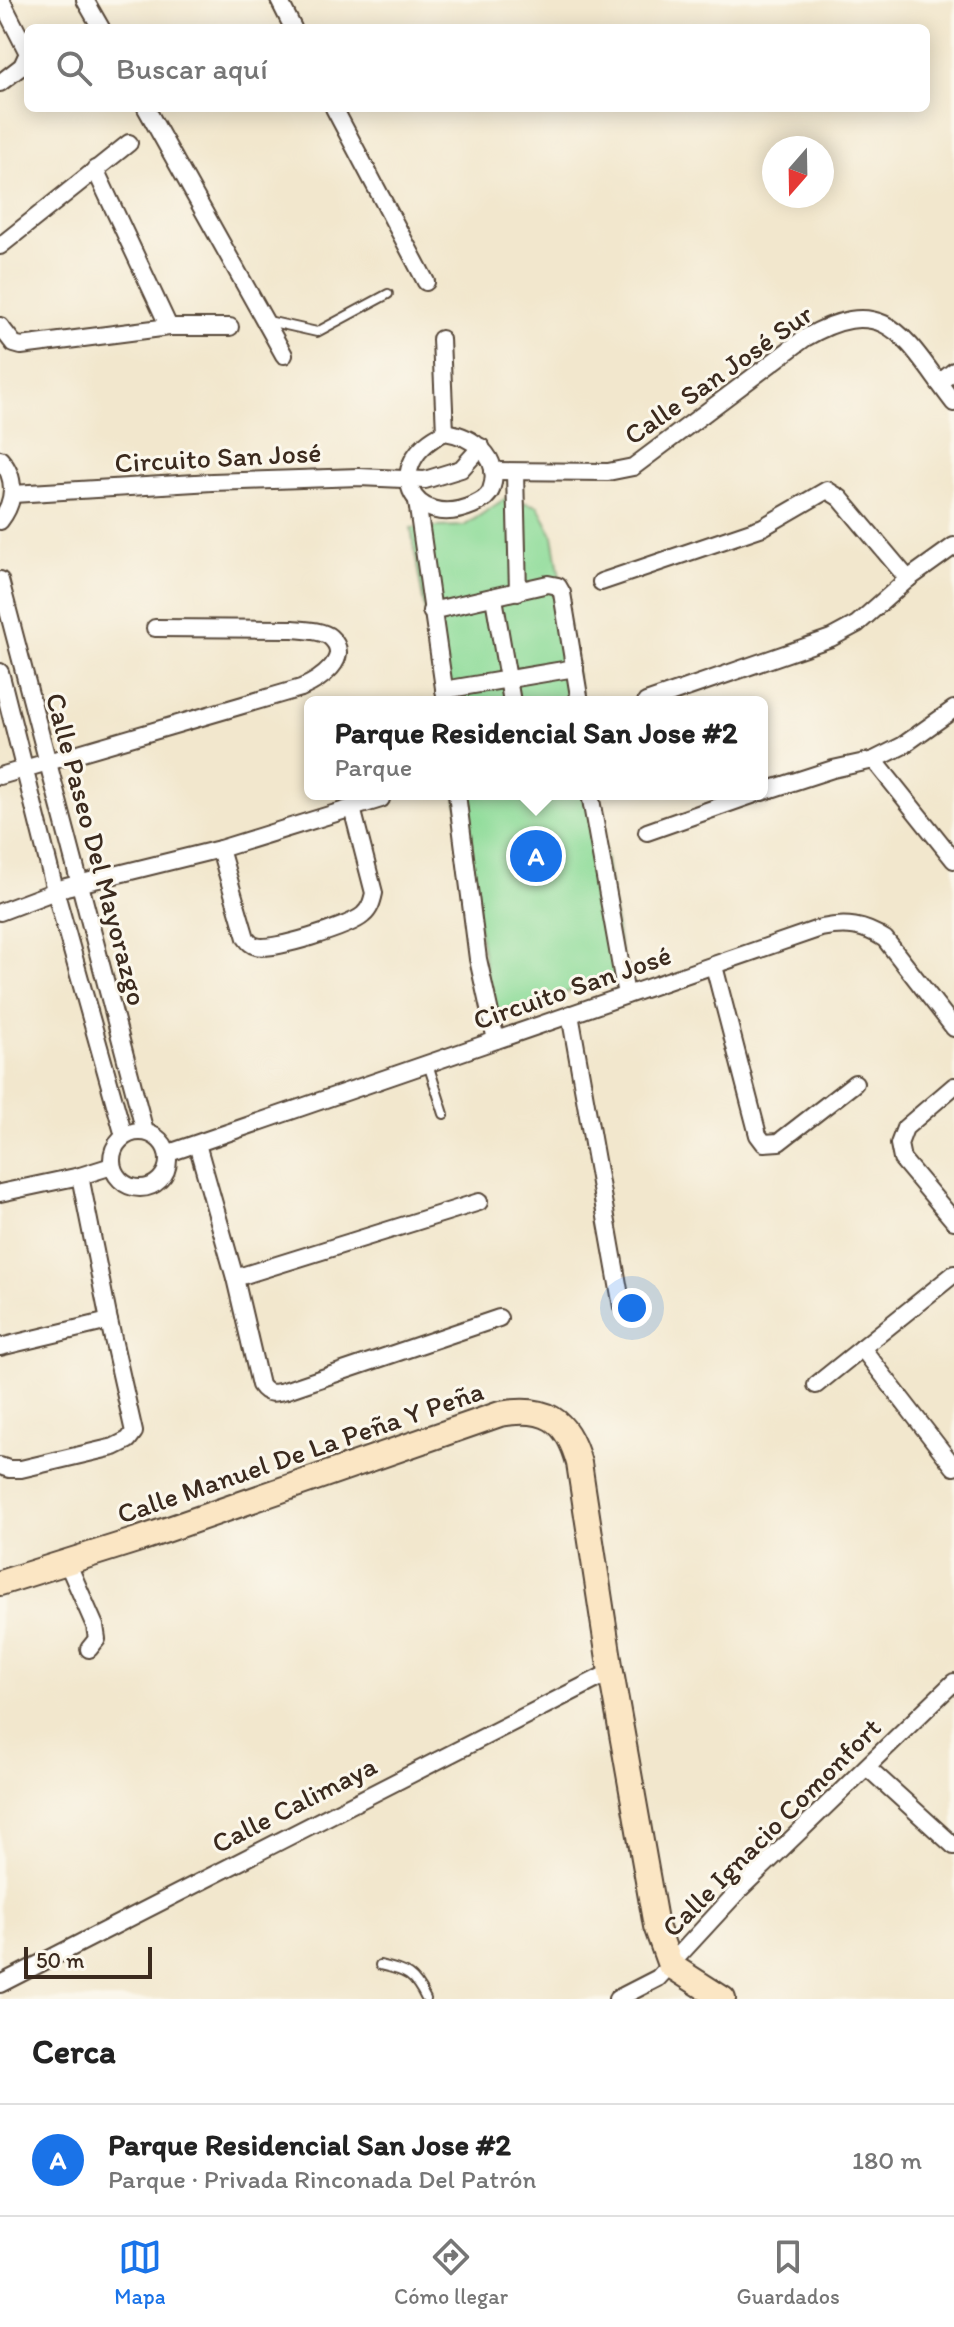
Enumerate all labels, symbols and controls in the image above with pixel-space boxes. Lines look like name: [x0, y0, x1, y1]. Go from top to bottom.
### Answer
search box: [24, 24, 930, 112]
icon: search: [52, 46, 96, 90]
text: Buscar aquí: [116, 50, 268, 87]
north arrow: [762, 136, 834, 208]
street label: Calle San José Sur: [617, 296, 819, 452]
street label: Circuito San José: [114, 435, 322, 479]
street label: Calle Paseo Del Mayorazgo: [39, 689, 155, 1009]
popup: [304, 696, 768, 800]
text: Parque Residencial San Jose #2: [334, 714, 738, 751]
text: Parque: [334, 751, 412, 783]
pin: A: [510, 826, 562, 886]
street label: Circuito San José: [469, 937, 675, 1037]
your location: [612, 1288, 652, 1328]
street label: Calle Manuel De La Peña Y Peña: [112, 1373, 488, 1531]
street label: Calle Ignacio Comonfort: [654, 1710, 888, 1944]
street label: Calle Calimaya: [206, 1748, 383, 1860]
scale bar: [24, 1943, 152, 1979]
text: 50 m: [36, 1947, 85, 1974]
text: Cerca: [32, 2031, 116, 2072]
text: Parque Residencial San Jose #2: [108, 2126, 511, 2163]
text: A: [50, 2144, 66, 2176]
text: 180 m: [852, 2144, 922, 2176]
text: Parque · Privada Rinconada Del Patrón: [108, 2163, 536, 2195]
tab: Mapa: [114, 2235, 166, 2310]
tab: Cómo llegar: [394, 2235, 508, 2310]
tab: Guardados: [737, 2235, 840, 2310]

